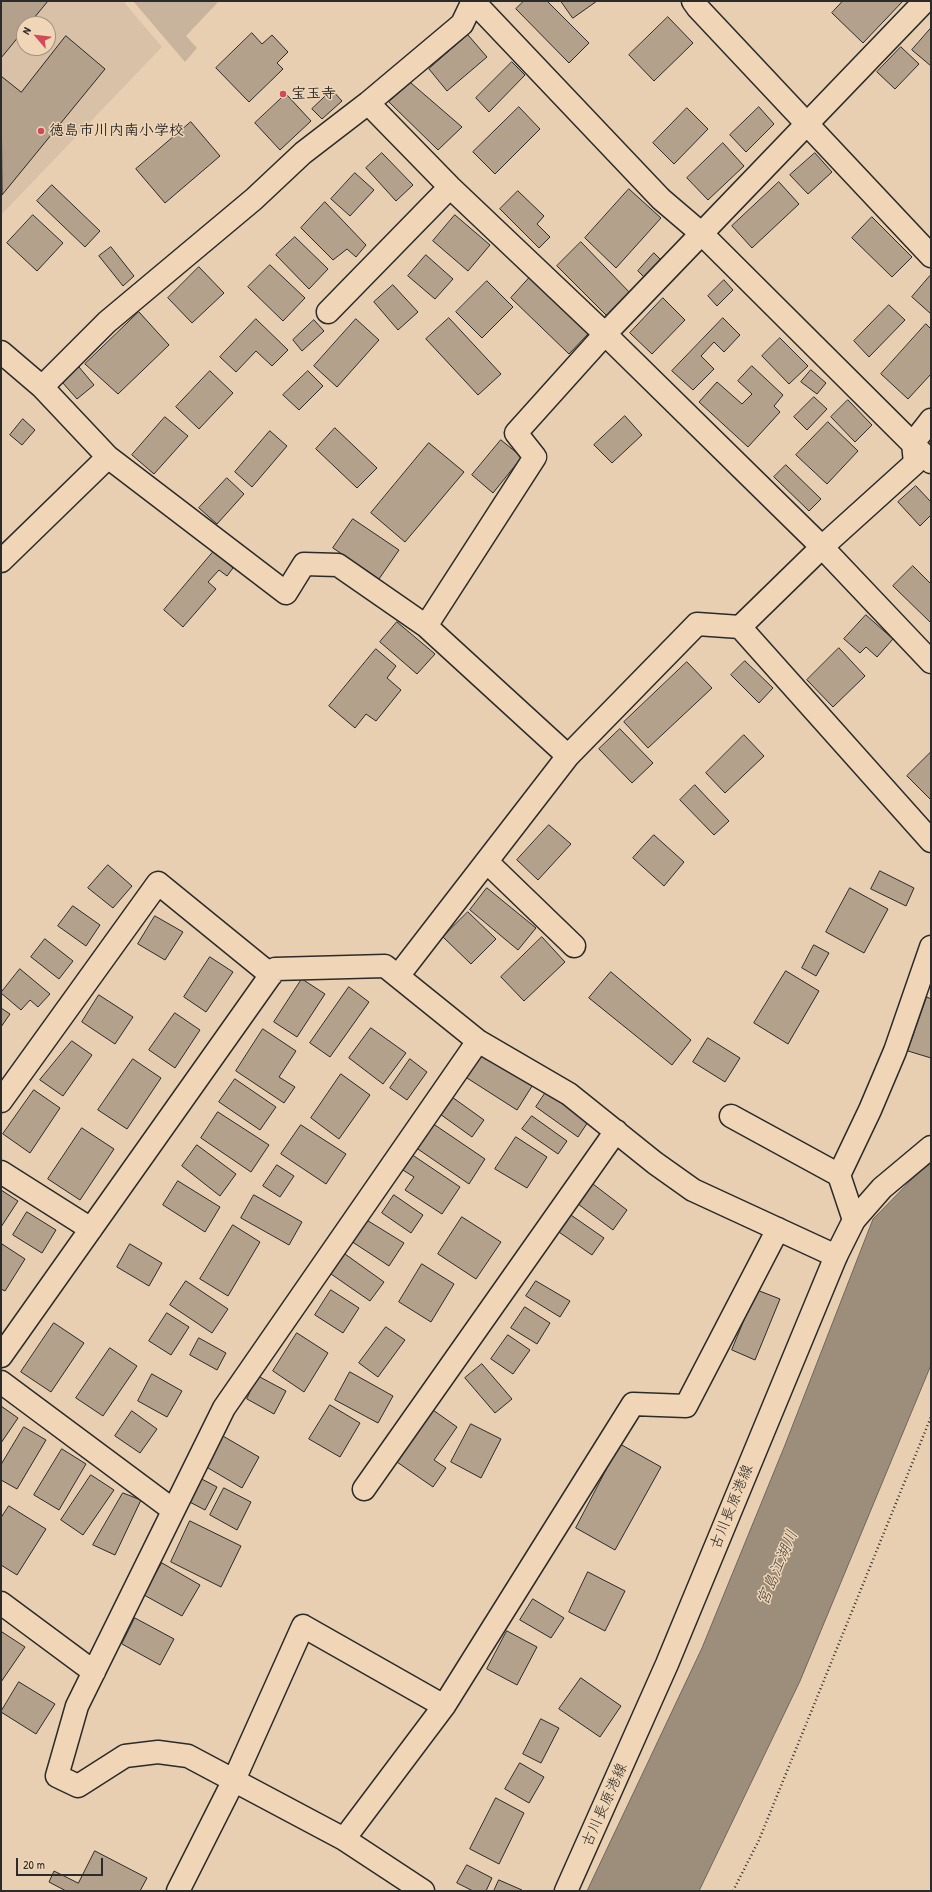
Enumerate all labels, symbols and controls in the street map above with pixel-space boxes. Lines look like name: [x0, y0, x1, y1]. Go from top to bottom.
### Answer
north arrow: [16, 16, 56, 56]
text: N: [19, 25, 34, 37]
place label: 宝玉寺: [291, 85, 336, 103]
marker: 宝玉寺: [278, 89, 288, 99]
place label: 徳島市川内南小学校: [49, 122, 184, 140]
marker: 徳島市川内南小学校: [36, 126, 46, 136]
street label: 古川長原港線: [707, 1462, 757, 1552]
water label: 宮島江湖川: [754, 1527, 802, 1609]
street label: 古川長原港線: [578, 1760, 632, 1850]
scale bar: [18, 1850, 105, 1876]
text: 20 m: [23, 1856, 45, 1873]

